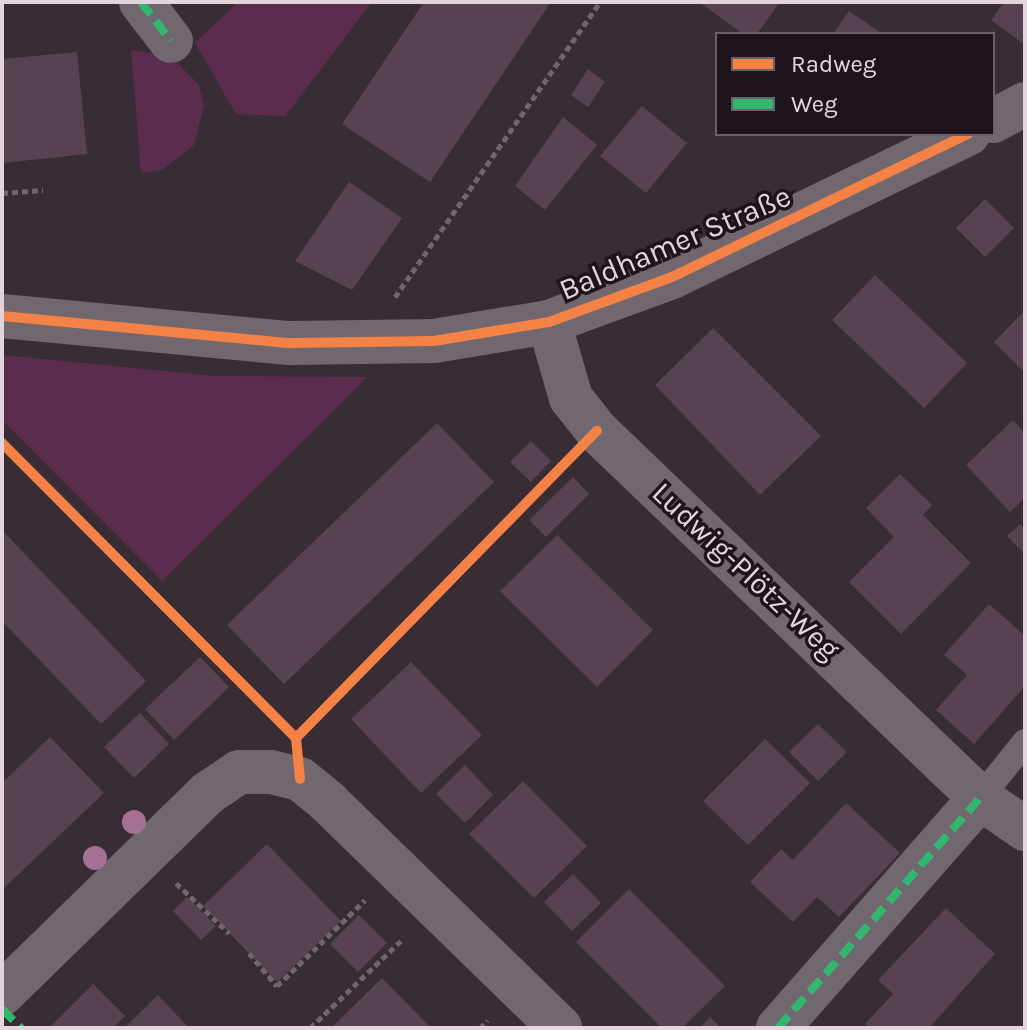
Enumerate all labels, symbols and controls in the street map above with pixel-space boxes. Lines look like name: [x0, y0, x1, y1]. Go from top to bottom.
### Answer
legend: [715, 32, 995, 136]
text: Radweg: [791, 50, 876, 78]
text: Weg: [791, 90, 838, 118]
street label: Baldhamer Straße: [554, 178, 796, 308]
street label: Ludwig-Plötz-Weg: [645, 475, 847, 667]

